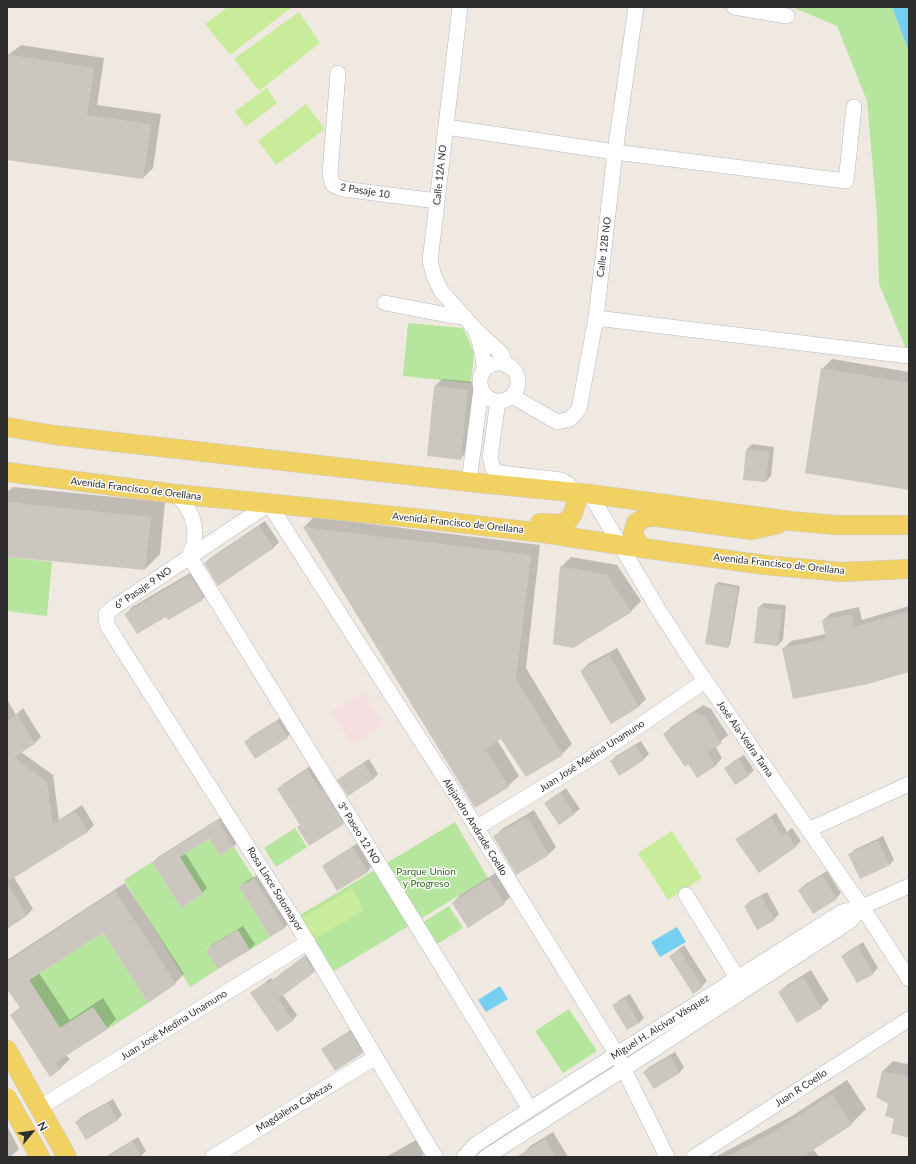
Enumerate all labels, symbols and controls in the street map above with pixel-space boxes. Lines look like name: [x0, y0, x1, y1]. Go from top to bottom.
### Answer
street label: Calle 12A NO: [431, 144, 449, 206]
street label: 2 Pasaje 10: [339, 181, 391, 201]
street label: Calle 12B NO: [594, 216, 614, 278]
street label: Avenida Francisco de Orellana: [70, 475, 202, 503]
street label: Avenida Francisco de Orellana: [392, 510, 524, 536]
street label: Avenida Francisco de Orellana: [713, 551, 845, 577]
street label: 6º Pasaje 9 NO: [112, 564, 174, 612]
street label: José Ala-Vedra Tama: [714, 699, 776, 779]
street label: Juan José Medina Unamuno: [537, 717, 647, 795]
street label: Alejandro Andrade Coello: [440, 776, 510, 878]
street label: 3º Paseo 12 NO: [335, 800, 383, 866]
street label: Rosa Lince Sotomayor: [244, 845, 306, 933]
park label: Parque Union y Progreso: [396, 866, 456, 890]
street label: Juan José Medina Unamuno: [119, 987, 229, 1063]
street label: Miguel H. Alcívar Vásquez: [609, 992, 711, 1062]
street label: Juan R Coello: [773, 1067, 829, 1109]
street label: Magdalena Cabezas: [254, 1079, 334, 1135]
north arrow: [12, 1112, 52, 1152]
text: N: [35, 1119, 51, 1133]

